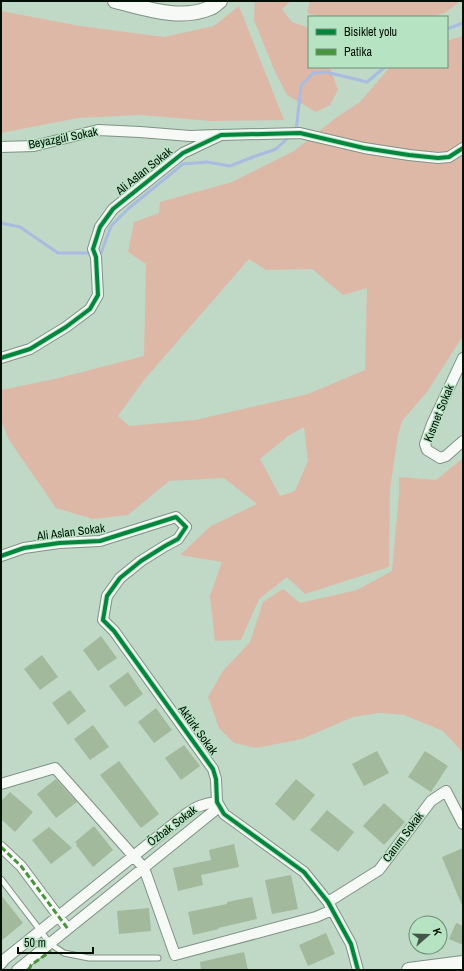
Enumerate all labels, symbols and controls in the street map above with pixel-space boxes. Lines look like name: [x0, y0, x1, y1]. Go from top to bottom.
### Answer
legend: [308, 16, 448, 68]
text: Bisiklet yolu: [344, 24, 397, 40]
text: Patika: [344, 44, 372, 60]
street label: Beyazgül Sokak: [27, 123, 99, 153]
street label: Ali Aslan Sokak: [112, 143, 176, 199]
street label: Kısmet Sokak: [420, 382, 458, 444]
street label: Ali Aslan Sokak: [35, 520, 106, 544]
street label: Aktürk Sokak: [174, 701, 222, 758]
street label: Özbak Sokak: [143, 801, 200, 850]
street label: Canım Sokak: [379, 809, 427, 865]
north arrow: [408, 915, 448, 955]
text: K: [430, 926, 445, 937]
scale bar: [18, 929, 93, 955]
text: 50 m: [24, 935, 46, 951]

